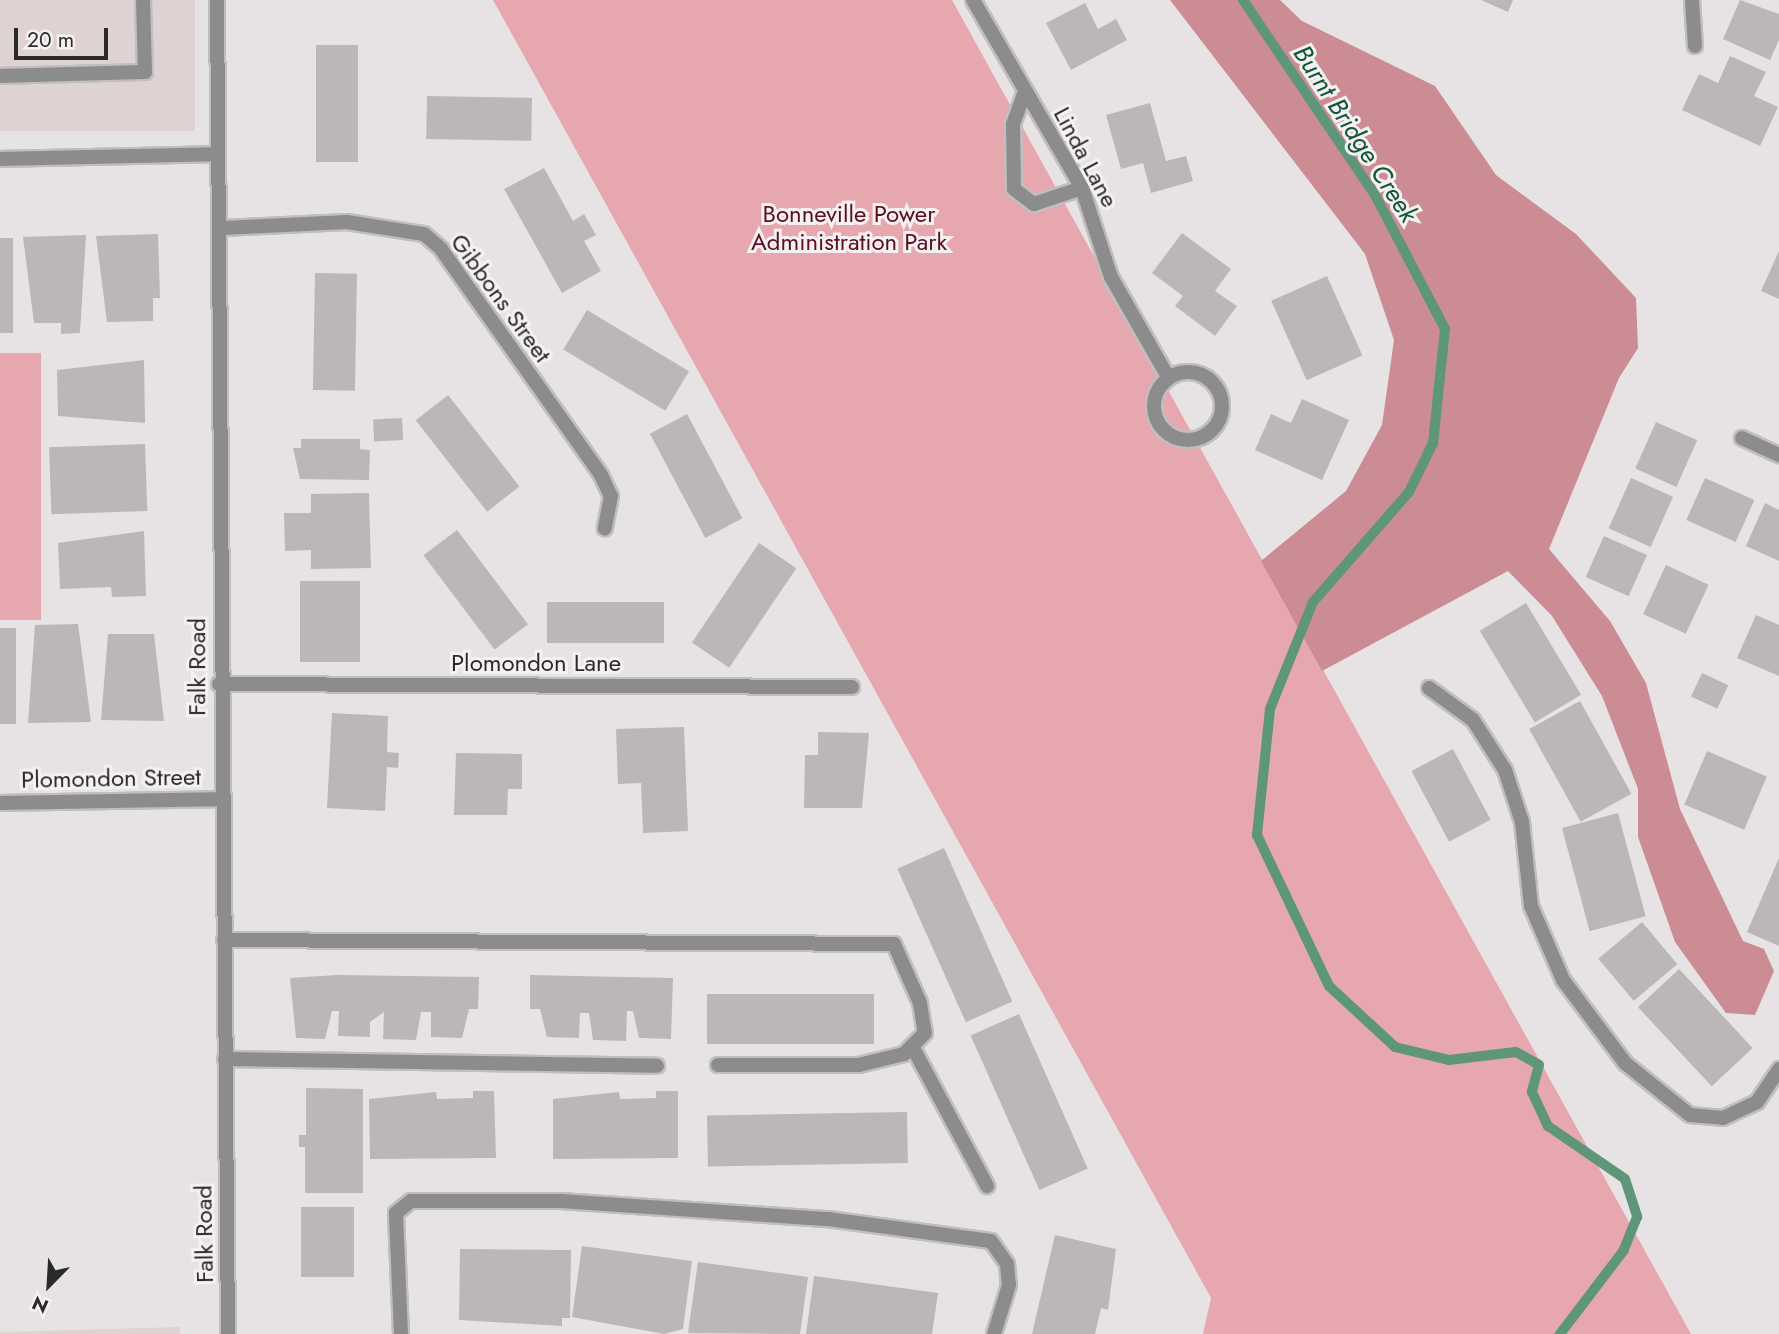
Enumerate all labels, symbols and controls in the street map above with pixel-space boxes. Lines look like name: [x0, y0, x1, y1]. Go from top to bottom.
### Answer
scale bar: [18, 14, 112, 58]
text: 20 m: [27, 25, 74, 55]
water label: Burnt Bridge Creek: [1286, 40, 1424, 228]
street label: Linda Lane: [1048, 102, 1124, 212]
park label: Bonneville Power Administration Park: [751, 200, 947, 256]
street label: Gibbons Street: [445, 228, 557, 368]
street label: Falk Road: [183, 618, 211, 716]
street label: Plomondon Lane: [451, 649, 621, 677]
street label: Plomondon Street: [21, 762, 201, 794]
street label: Falk Road: [189, 1185, 219, 1283]
north arrow: [14, 1250, 84, 1320]
text: N: [28, 1289, 53, 1320]

